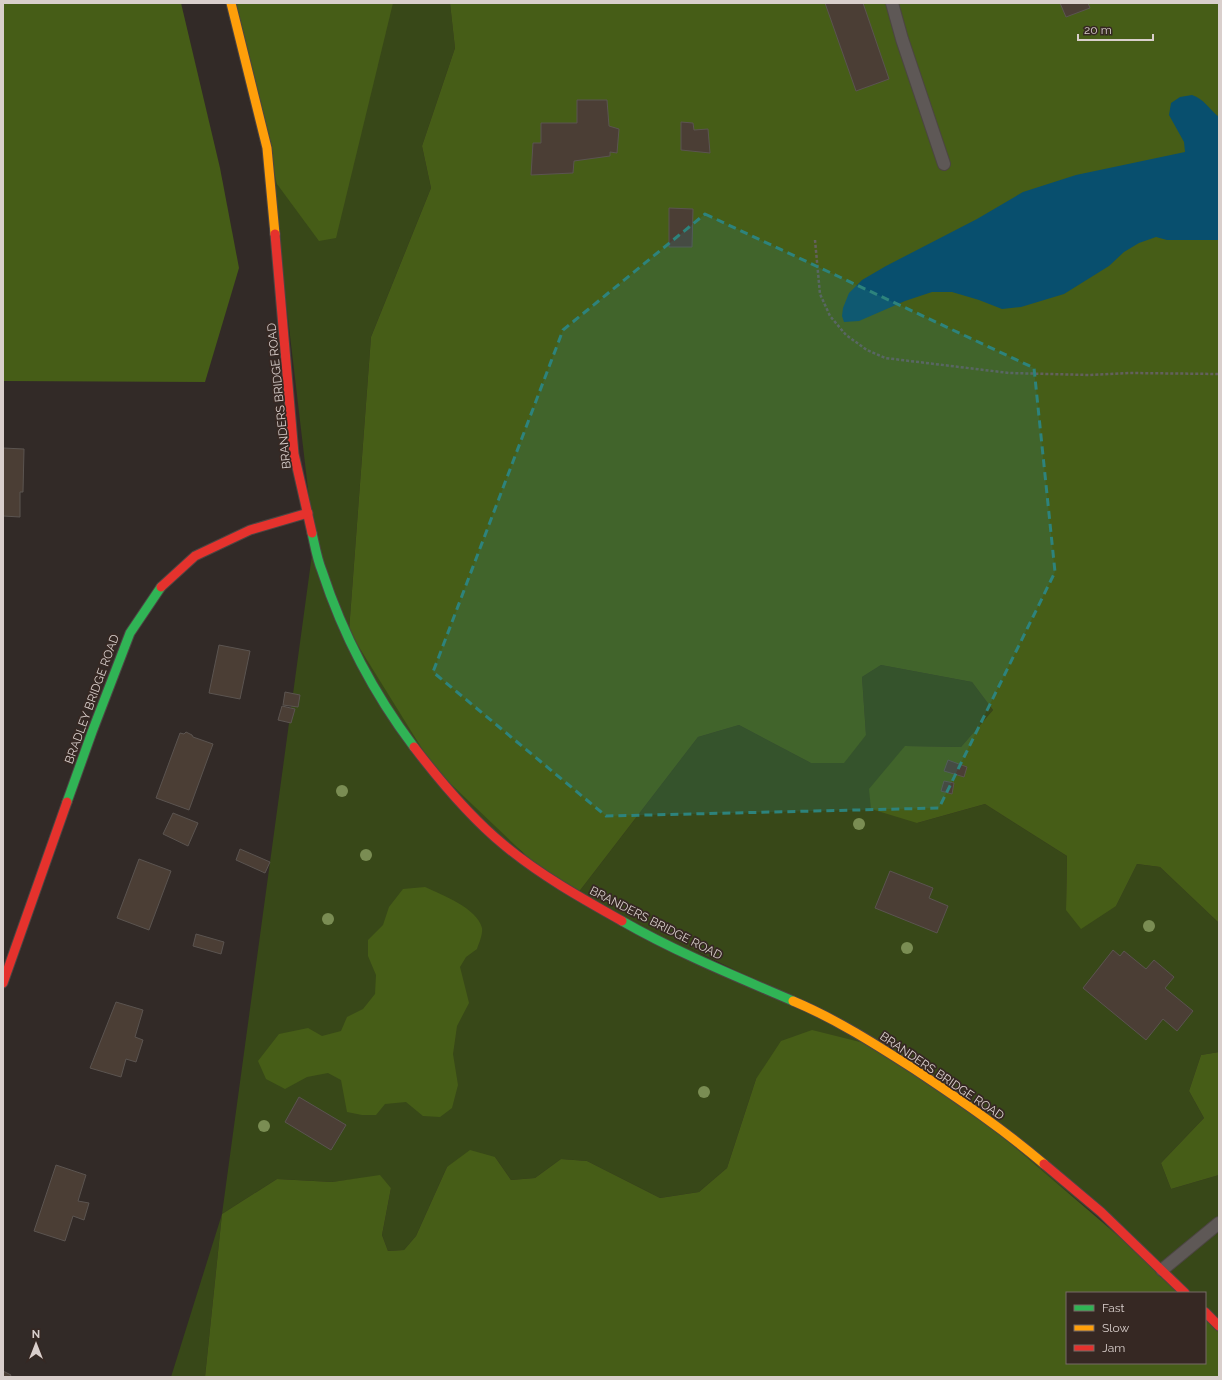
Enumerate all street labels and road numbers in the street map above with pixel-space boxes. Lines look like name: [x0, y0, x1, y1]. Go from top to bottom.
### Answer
street label: BRANDERS BRIDGE ROAD: [264, 322, 294, 470]
street label: BRADLEY BRIDGE ROAD: [62, 632, 122, 766]
street label: BRANDERS BRIDGE ROAD: [587, 883, 725, 963]
street label: BRANDERS BRIDGE ROAD: [877, 1029, 1007, 1123]

